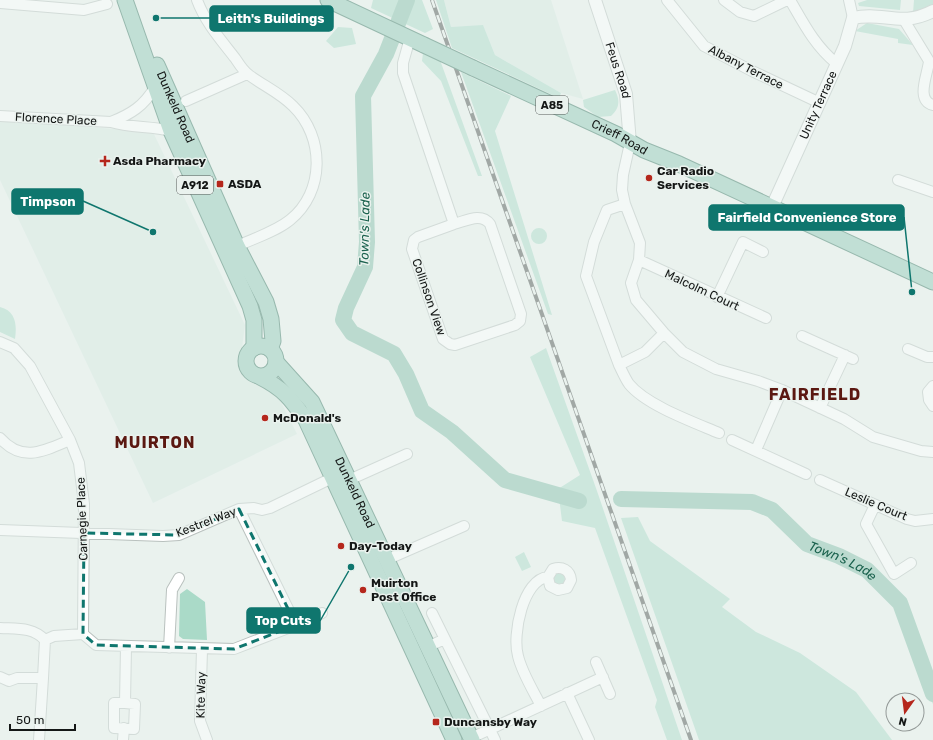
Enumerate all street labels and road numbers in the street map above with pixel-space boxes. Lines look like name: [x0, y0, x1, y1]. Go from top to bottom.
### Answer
street label: Feus Road: [602, 40, 633, 99]
street label: Albany Terrace: [706, 42, 786, 92]
street label: Unity Terrace: [797, 68, 840, 142]
street label: Dunkeld Road: [154, 69, 198, 145]
road number: A85: [536, 96, 568, 114]
street label: Florence Place: [15, 110, 98, 128]
street label: Crieff Road: [589, 117, 650, 158]
road number: A912: [177, 176, 213, 194]
street label: Collinson View: [409, 257, 449, 338]
street label: Malcolm Court: [663, 267, 742, 313]
street label: Dunkeld Road: [332, 455, 378, 530]
street label: Carnegie Place: [74, 477, 90, 561]
street label: Leslie Court: [843, 485, 910, 524]
street label: Kestrel Way: [174, 504, 239, 540]
street label: Kite Way: [194, 671, 208, 718]

